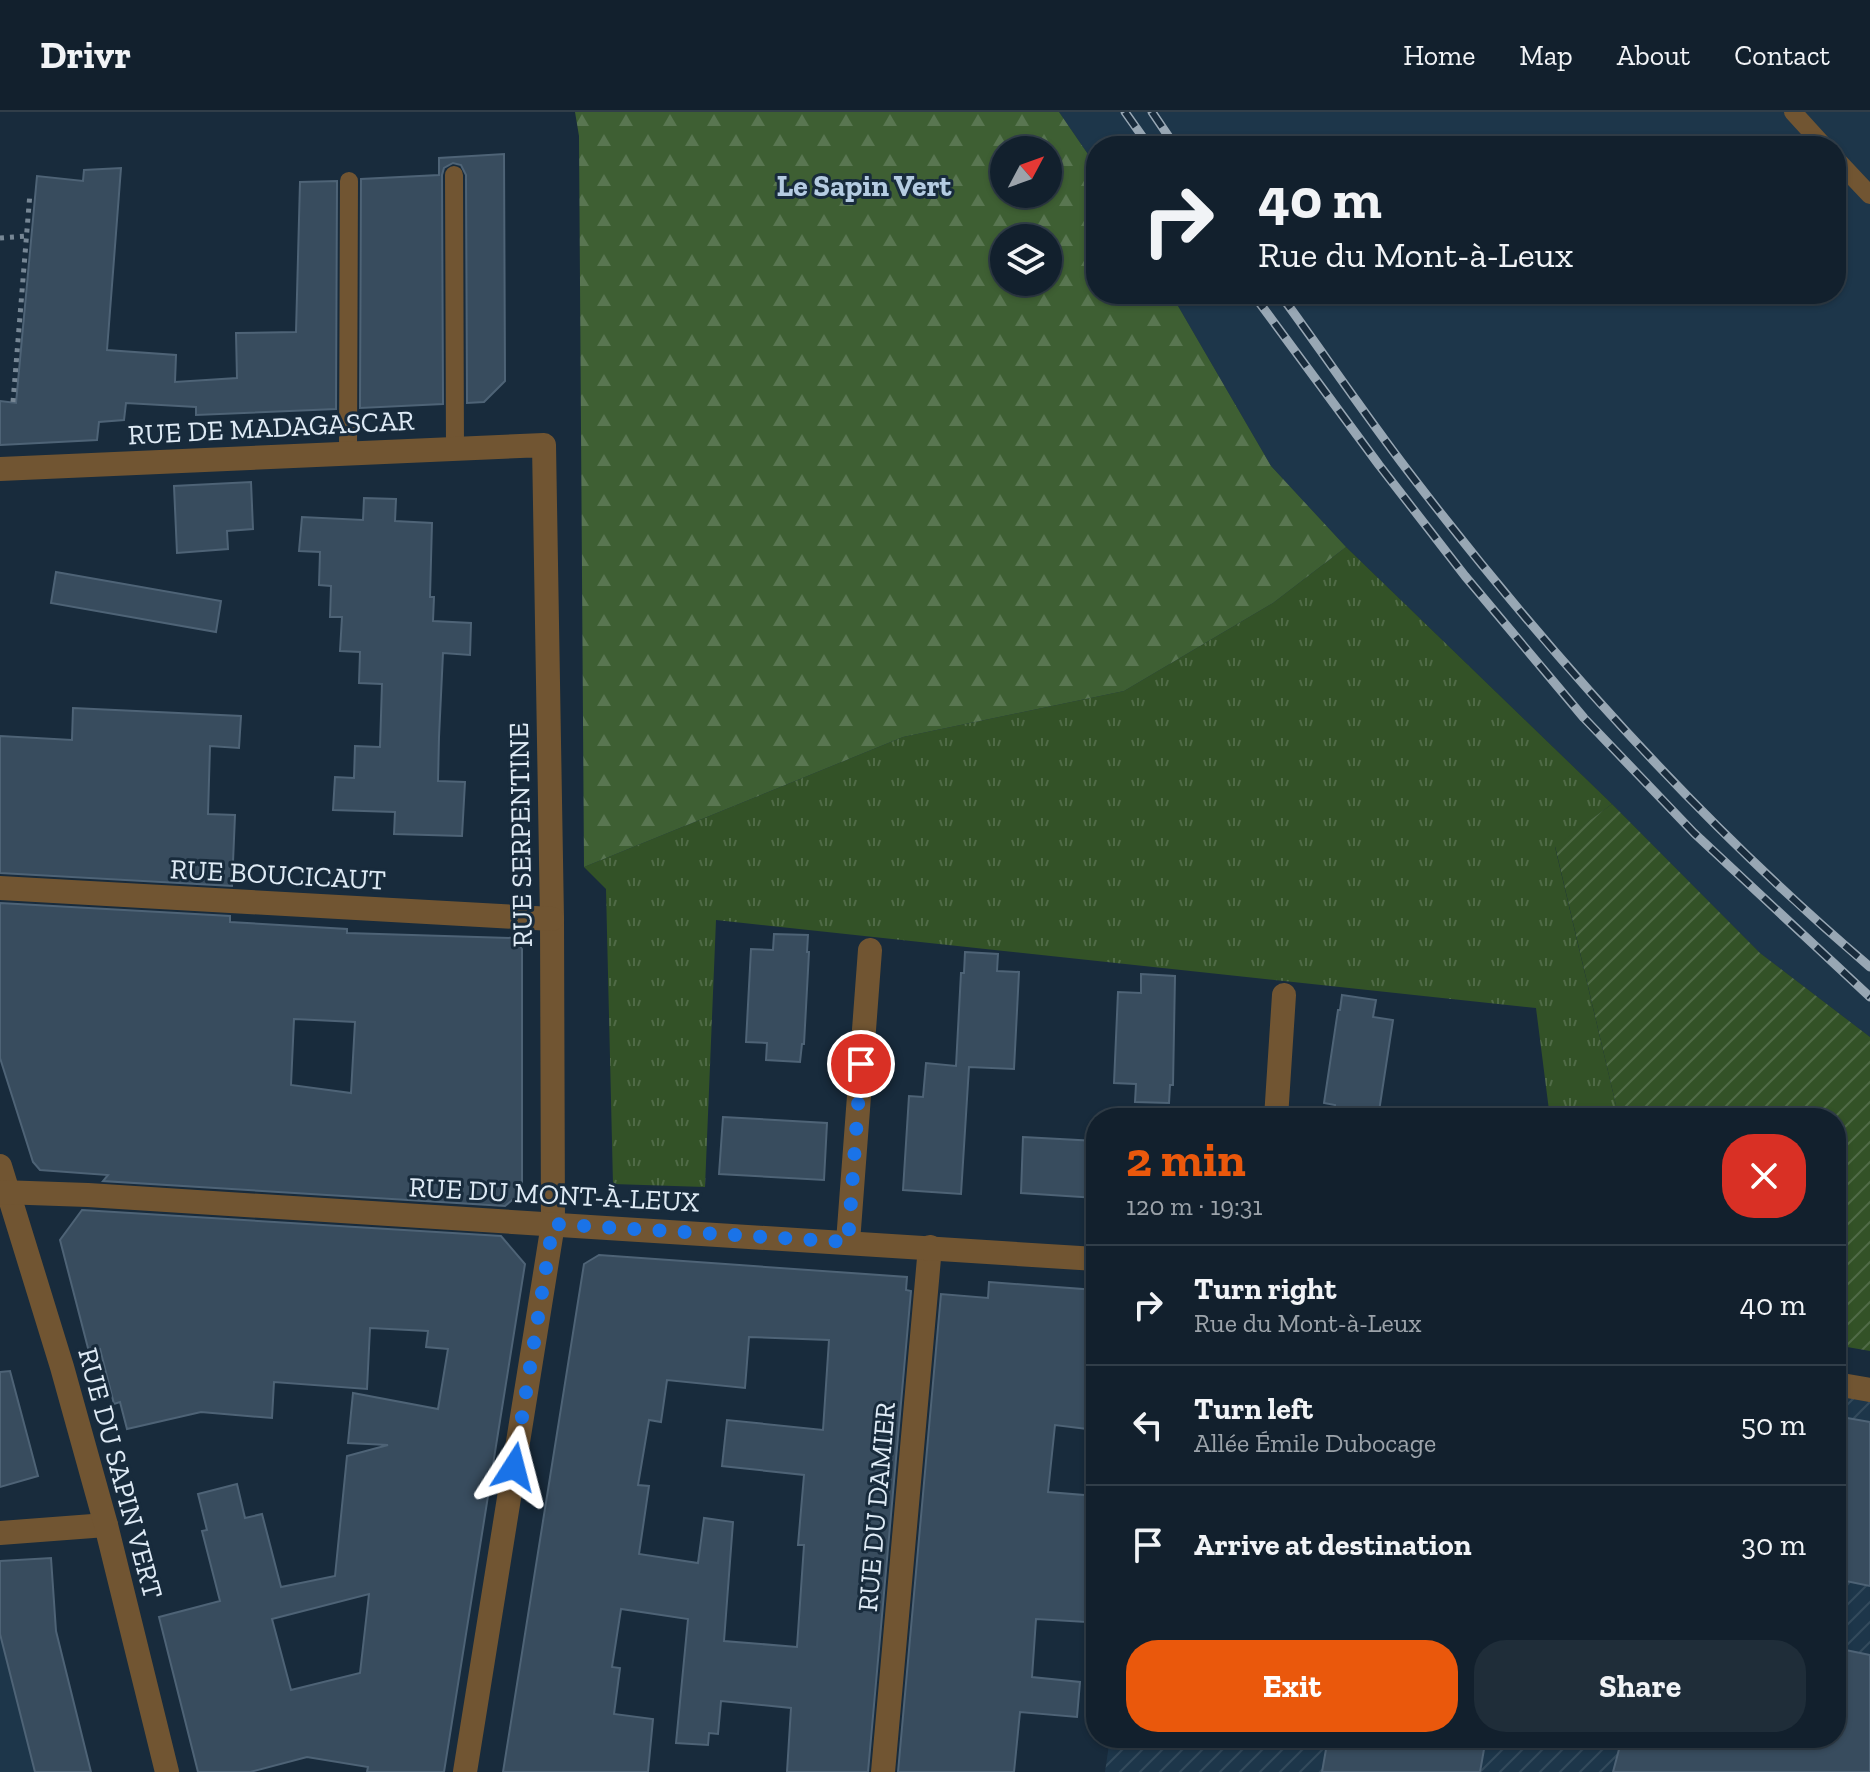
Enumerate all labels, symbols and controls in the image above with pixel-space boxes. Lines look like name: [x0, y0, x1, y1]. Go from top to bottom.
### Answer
text: Drivr: [40, 32, 131, 78]
text: Home: [1403, 39, 1475, 72]
text: Map: [1519, 39, 1573, 72]
text: About: [1617, 39, 1690, 72]
text: Contact: [1734, 39, 1830, 72]
north arrow: [990, 136, 1062, 208]
map controls: [990, 136, 1062, 296]
text: 40 m: [1258, 165, 1382, 232]
district label: Le Sapin Vert: [776, 168, 953, 204]
icon: right: [1126, 168, 1230, 272]
button: layers: [990, 224, 1062, 296]
text: Rue du Mont-à-Leux: [1258, 233, 1573, 276]
street label: RUE DE MADAGASCAR: [127, 404, 415, 451]
street label: RUE SERPENTINE: [502, 722, 539, 948]
street label: RUE BOUCICAUT: [169, 852, 387, 897]
pin: [827, 1030, 895, 1098]
icon: arrive: [839, 1042, 883, 1086]
text: 2 min: [1126, 1131, 1246, 1188]
button: close: [1722, 1134, 1806, 1218]
street label: RUE DU MONT-À-LEUX: [408, 1170, 700, 1219]
text: 120 m · 19:31: [1126, 1190, 1263, 1222]
text: Turn right: [1194, 1271, 1336, 1307]
icon: right: [1126, 1283, 1170, 1327]
text: 40 m: [1740, 1287, 1806, 1323]
text: Rue du Mont-à-Leux: [1194, 1307, 1422, 1339]
street label: RUE DU SAPIN VERT: [71, 1344, 170, 1602]
text: Turn left: [1194, 1391, 1313, 1427]
street label: RUE DU DAMIER: [851, 1401, 902, 1613]
icon: left: [1126, 1403, 1170, 1447]
text: 50 m: [1741, 1407, 1806, 1443]
position arrow: [472, 1425, 556, 1509]
text: Allée Émile Dubocage: [1194, 1427, 1436, 1459]
icon: arrive: [1126, 1523, 1170, 1567]
text: Arrive at destination: [1194, 1527, 1471, 1563]
text: 30 m: [1741, 1527, 1806, 1563]
button: Exit: [1126, 1640, 1458, 1732]
button: Share: [1474, 1640, 1806, 1732]

